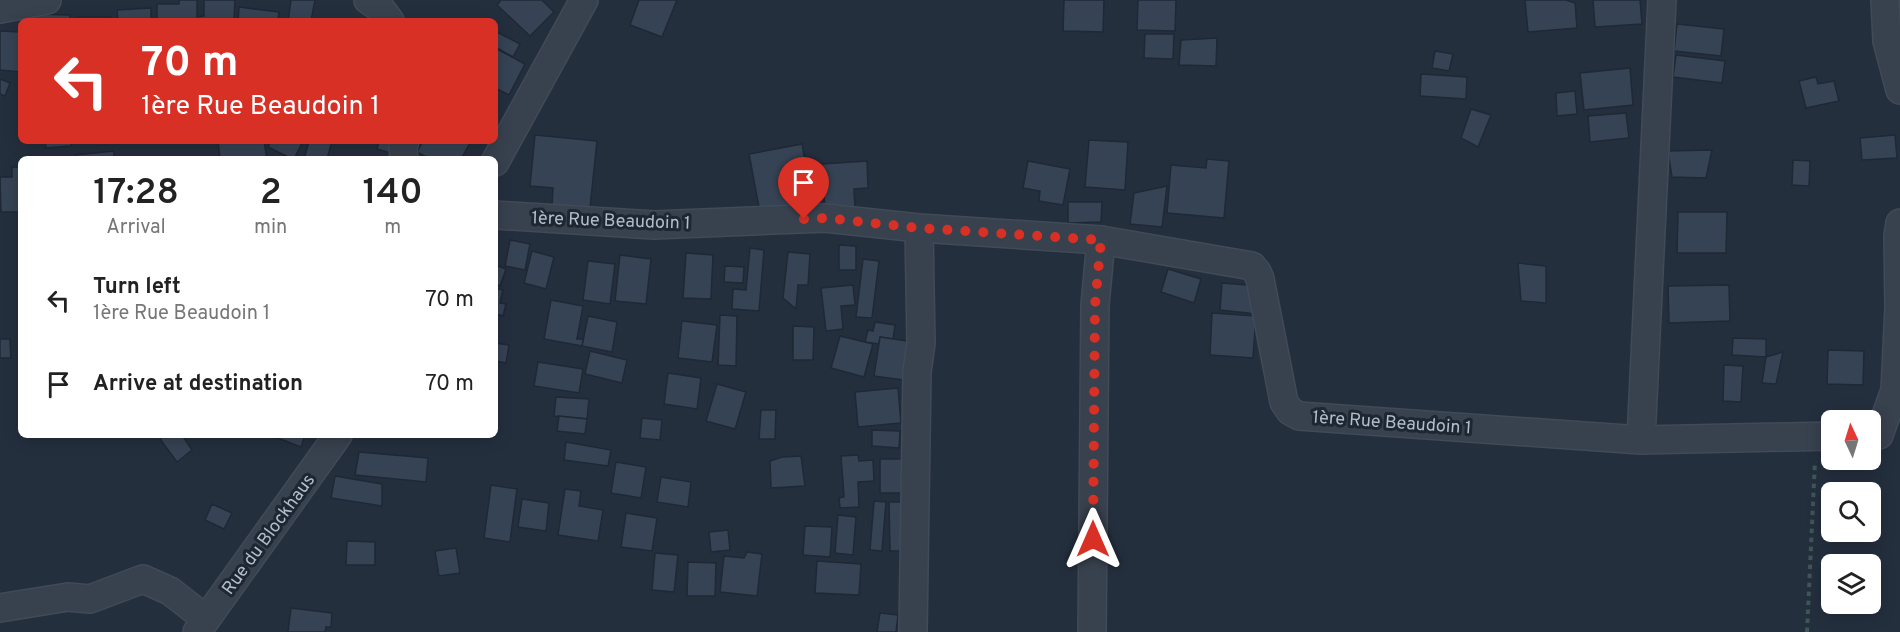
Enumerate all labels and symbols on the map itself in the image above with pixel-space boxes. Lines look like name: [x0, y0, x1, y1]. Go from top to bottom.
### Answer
pin: [778, 157, 829, 219]
street label: 1ère Rue Beaudoin 1: [531, 207, 691, 236]
street label: 1ère Rue Beaudoin 1: [1312, 406, 1472, 441]
north arrow: [1821, 410, 1881, 470]
street label: Rue du Blockhaus: [218, 470, 321, 600]
position arrow: [1061, 507, 1125, 571]

